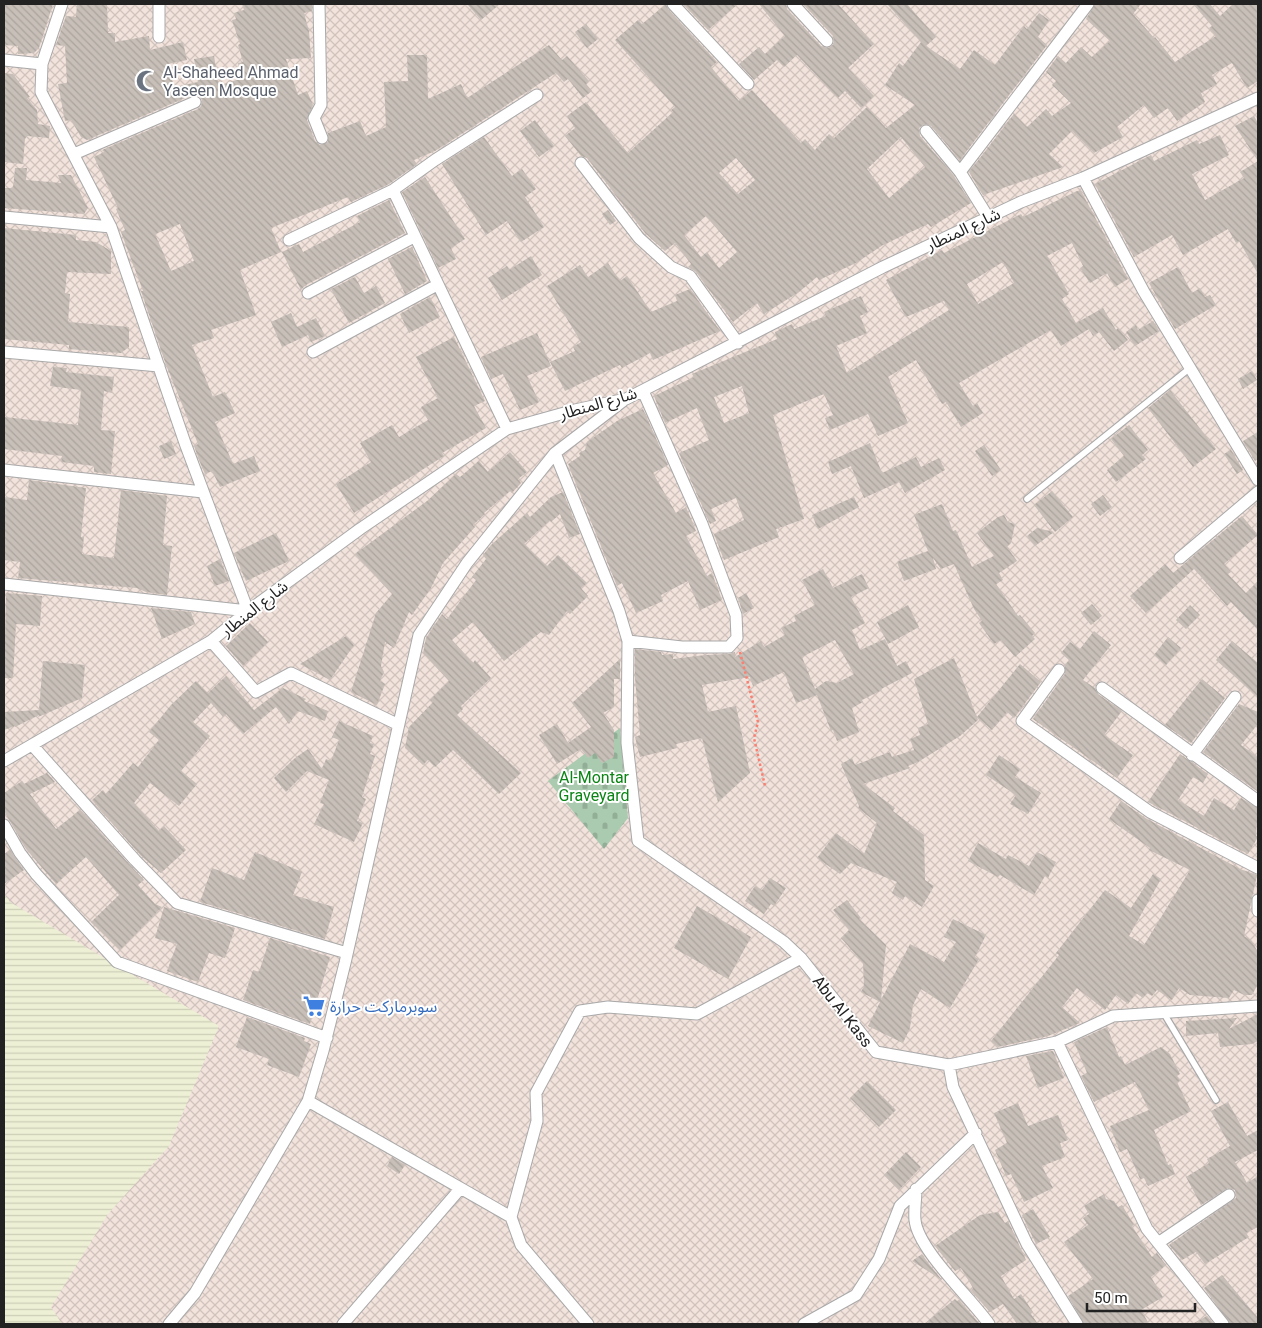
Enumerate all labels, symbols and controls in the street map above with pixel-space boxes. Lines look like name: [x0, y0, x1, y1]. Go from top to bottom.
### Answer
place label: Al-Shaheed Ahmad Yaseen Mosque: [163, 63, 299, 100]
mosque icon: Al-Shaheed Ahmad Yaseen Mosque: [134, 68, 160, 94]
street label: شارع المنطار: [922, 204, 1005, 258]
street label: شارع المنطار: [556, 383, 640, 427]
street label: شارع المنطار: [216, 576, 293, 643]
park label: Al-Montar Graveyard: [558, 768, 630, 805]
street label: Abu Al Kass: [809, 972, 876, 1051]
supermarket icon: سوبرماركت حرارة: [301, 993, 327, 1019]
place label: سوبرماركت حرارة: [330, 997, 437, 1016]
scale bar: [1087, 1280, 1194, 1312]
text: 50 m: [1094, 1289, 1128, 1307]

